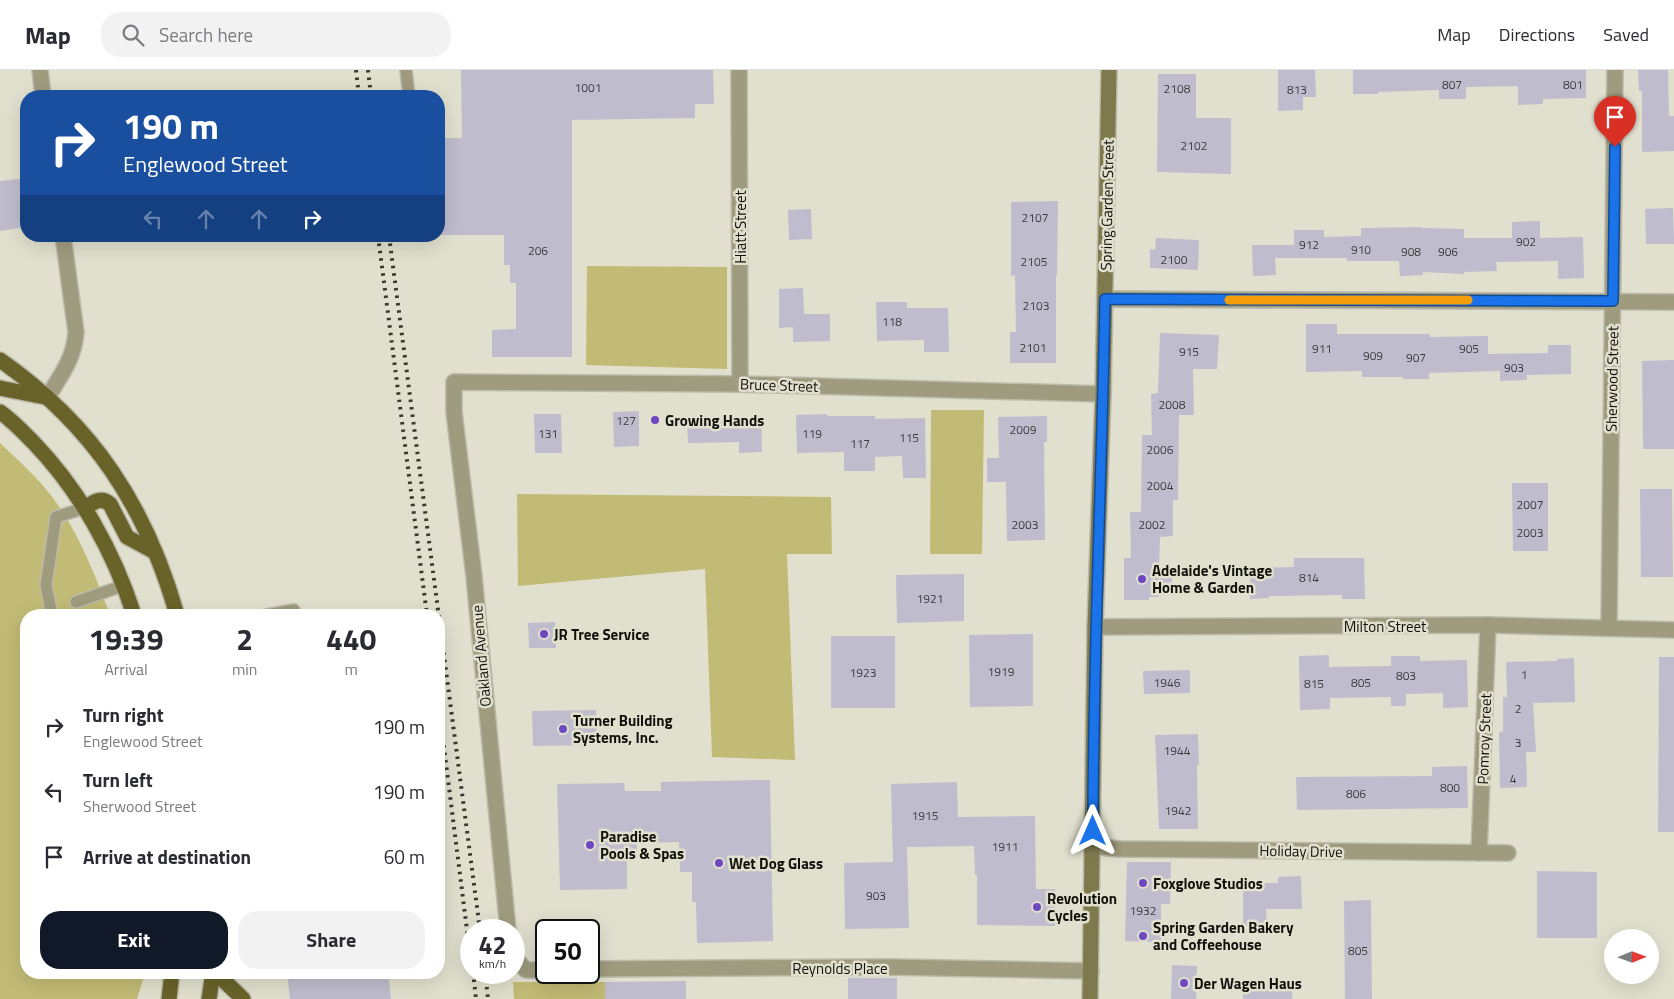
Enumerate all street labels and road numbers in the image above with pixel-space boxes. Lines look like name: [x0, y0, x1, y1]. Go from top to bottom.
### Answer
street label: Spring Garden Street: [1094, 139, 1120, 271]
street label: Hiatt Street: [729, 190, 752, 264]
street label: Sherwood Street: [1600, 325, 1624, 432]
street label: Bruce Street: [739, 372, 819, 398]
street label: Oakland Avenue: [465, 604, 497, 708]
street label: Milton Street: [1344, 615, 1427, 638]
street label: Pomroy Street: [1471, 692, 1497, 785]
street label: Holiday Drive: [1259, 839, 1343, 863]
street label: Reynolds Place: [792, 957, 888, 980]

